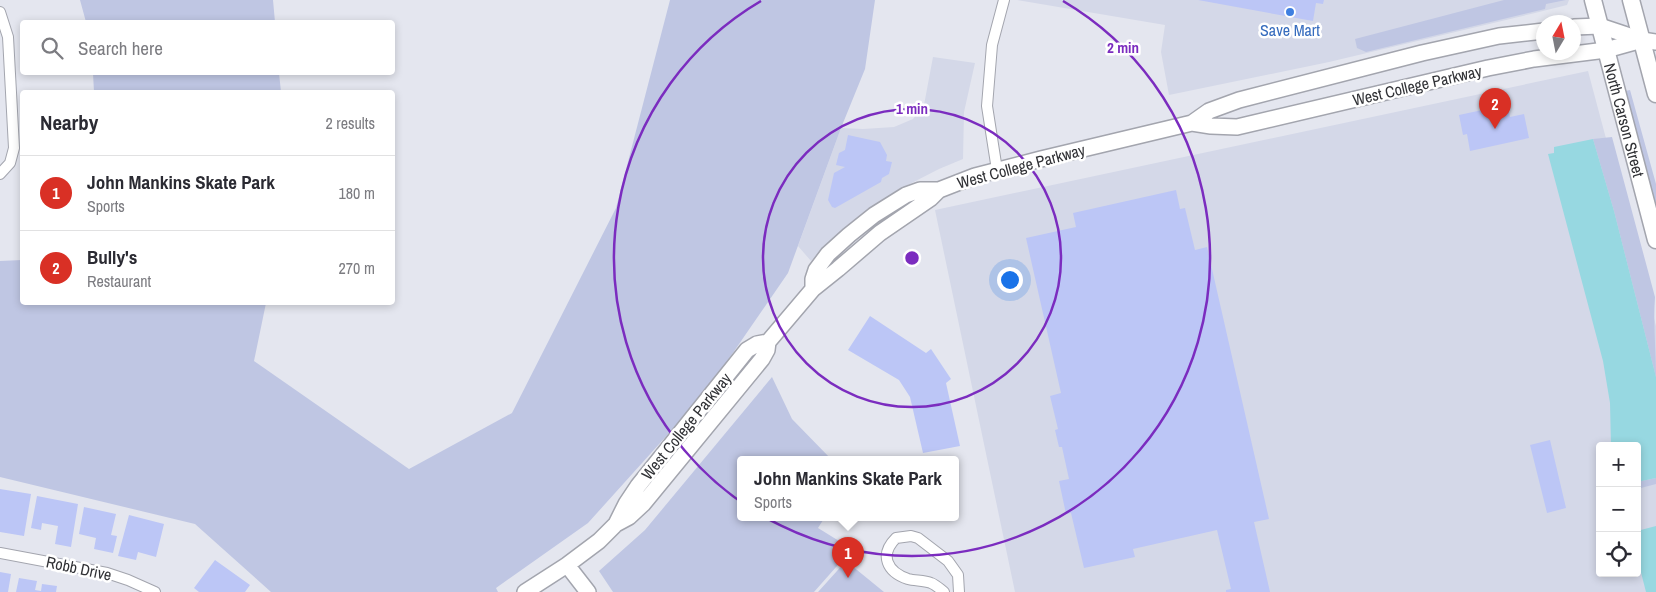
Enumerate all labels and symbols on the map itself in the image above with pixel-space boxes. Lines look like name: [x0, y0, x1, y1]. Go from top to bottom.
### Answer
marker: Save Mart: [1284, 6, 1296, 18]
north arrow: [1536, 15, 1581, 60]
place label: Save Mart: [1260, 19, 1320, 41]
text: 2 min: [1107, 37, 1139, 58]
street label: West College Parkway: [1350, 59, 1484, 111]
street label: North Carson Street: [1599, 61, 1650, 180]
pin: 2: [1479, 88, 1511, 129]
text: 1 min: [896, 98, 928, 119]
street label: West College Parkway: [955, 138, 1088, 194]
centre of rings: [903, 249, 921, 267]
your location: [997, 267, 1023, 293]
street label: West College Parkway: [636, 368, 736, 484]
pin: 1: [832, 537, 864, 578]
street label: Robb Drive: [44, 550, 114, 586]

